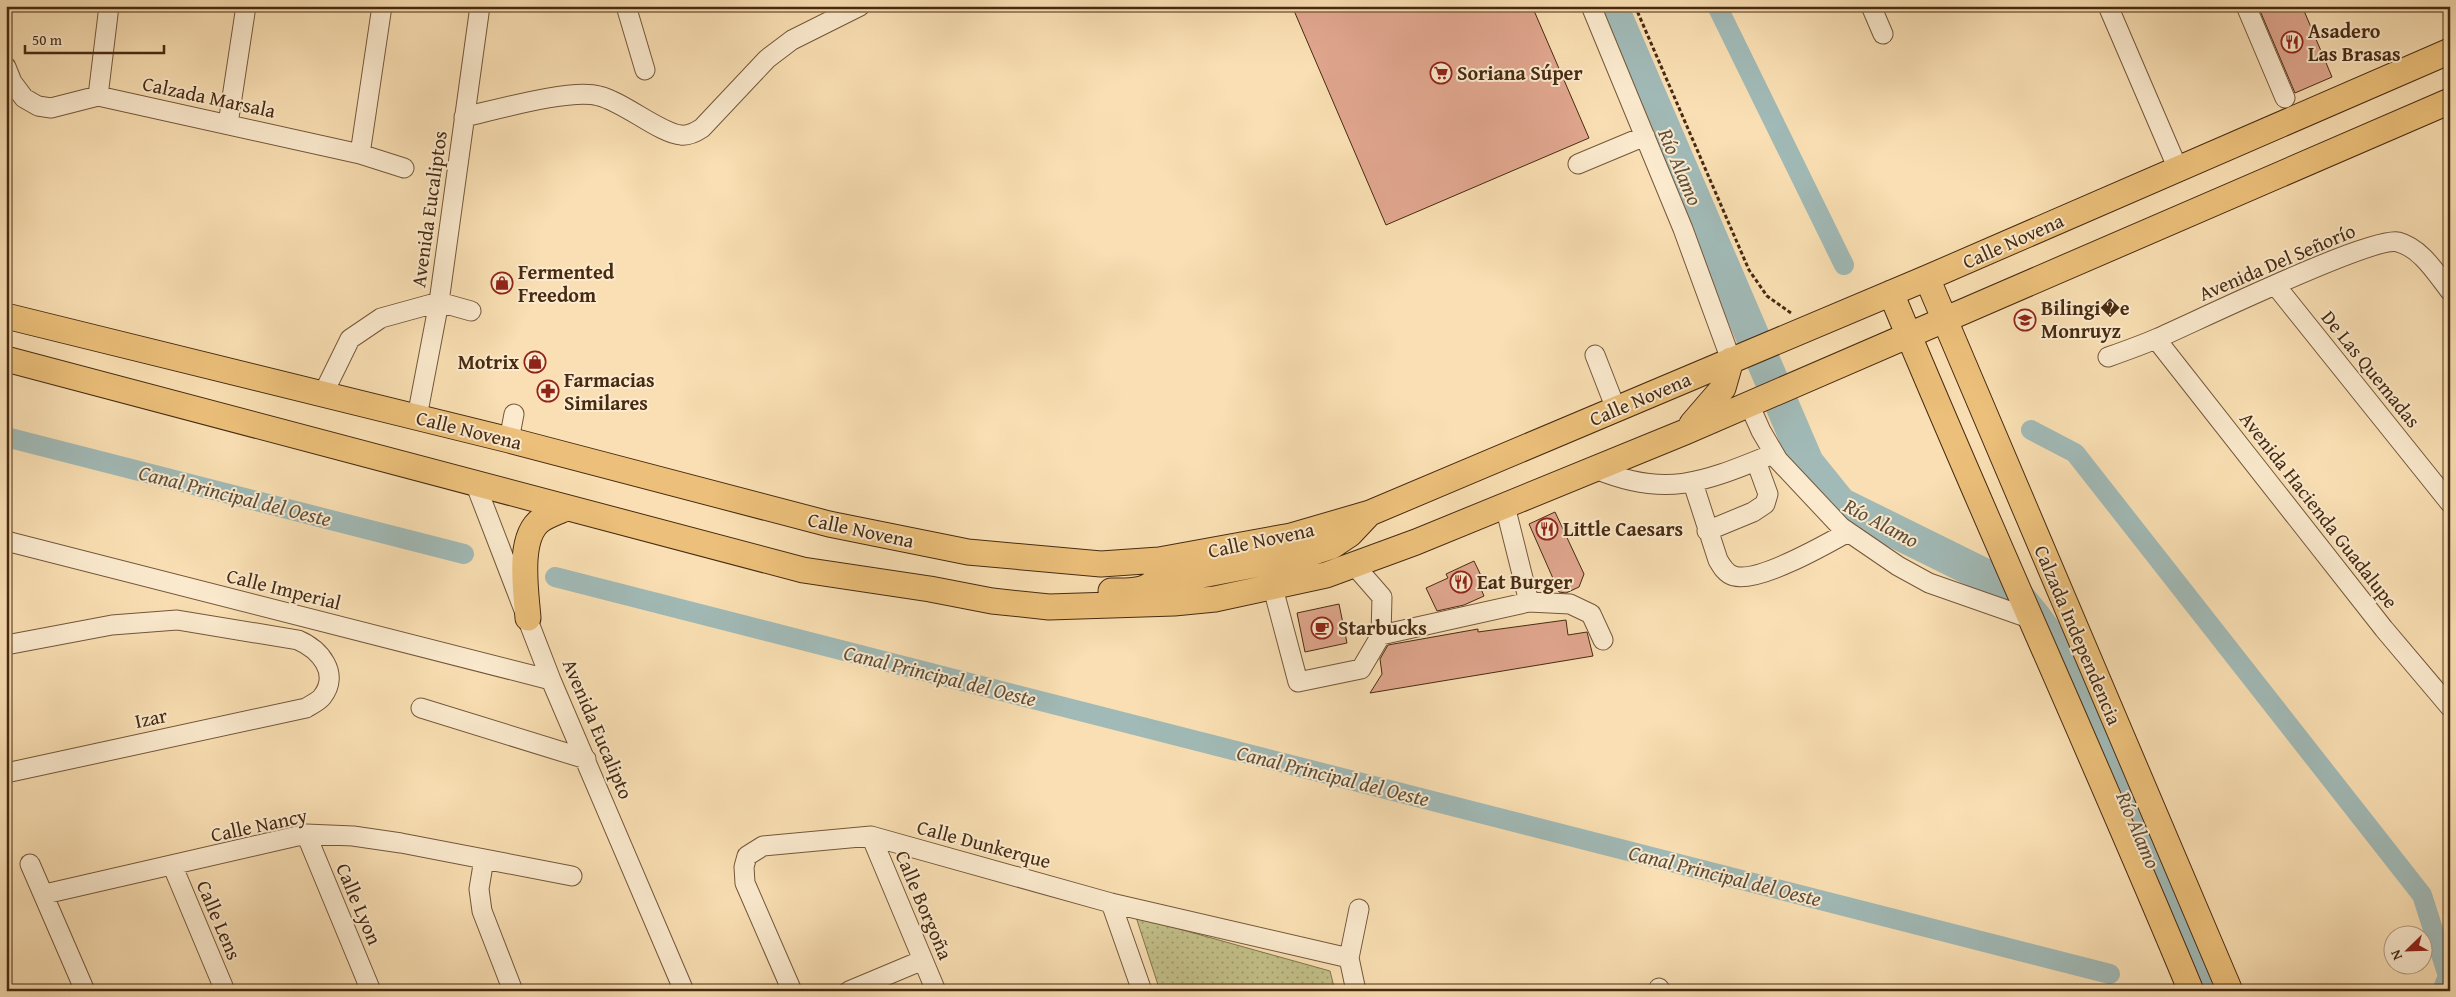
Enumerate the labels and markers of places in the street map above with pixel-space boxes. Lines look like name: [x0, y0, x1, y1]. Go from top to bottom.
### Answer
place label: Asadero Las Brasas: [2308, 16, 2401, 68]
restaurant icon: Asadero Las Brasas: [2280, 30, 2304, 54]
place label: Soriana Súper: [1457, 58, 1583, 87]
supermarket icon: Soriana Súper: [1429, 61, 1453, 85]
place label: Fermented Freedom: [518, 257, 615, 309]
shop icon: Fermented Freedom: [490, 271, 514, 295]
place label: Bilingi�e Monruyz: [2041, 293, 2130, 345]
school or university icon: Bilingi�e Monruyz: [2013, 308, 2037, 332]
place label: Motrix: [458, 347, 519, 376]
shop icon: Motrix: [523, 350, 547, 374]
place label: Farmacias Similares: [564, 365, 655, 417]
pharmacy icon: Farmacias Similares: [536, 379, 560, 403]
place label: Little Caesars: [1563, 514, 1683, 543]
restaurant icon: Little Caesars: [1535, 517, 1559, 541]
place label: Eat Burger: [1477, 567, 1573, 596]
restaurant icon: Eat Burger: [1449, 570, 1473, 594]
place label: Starbucks: [1338, 613, 1427, 642]
cafe icon: Starbucks: [1310, 616, 1334, 640]

